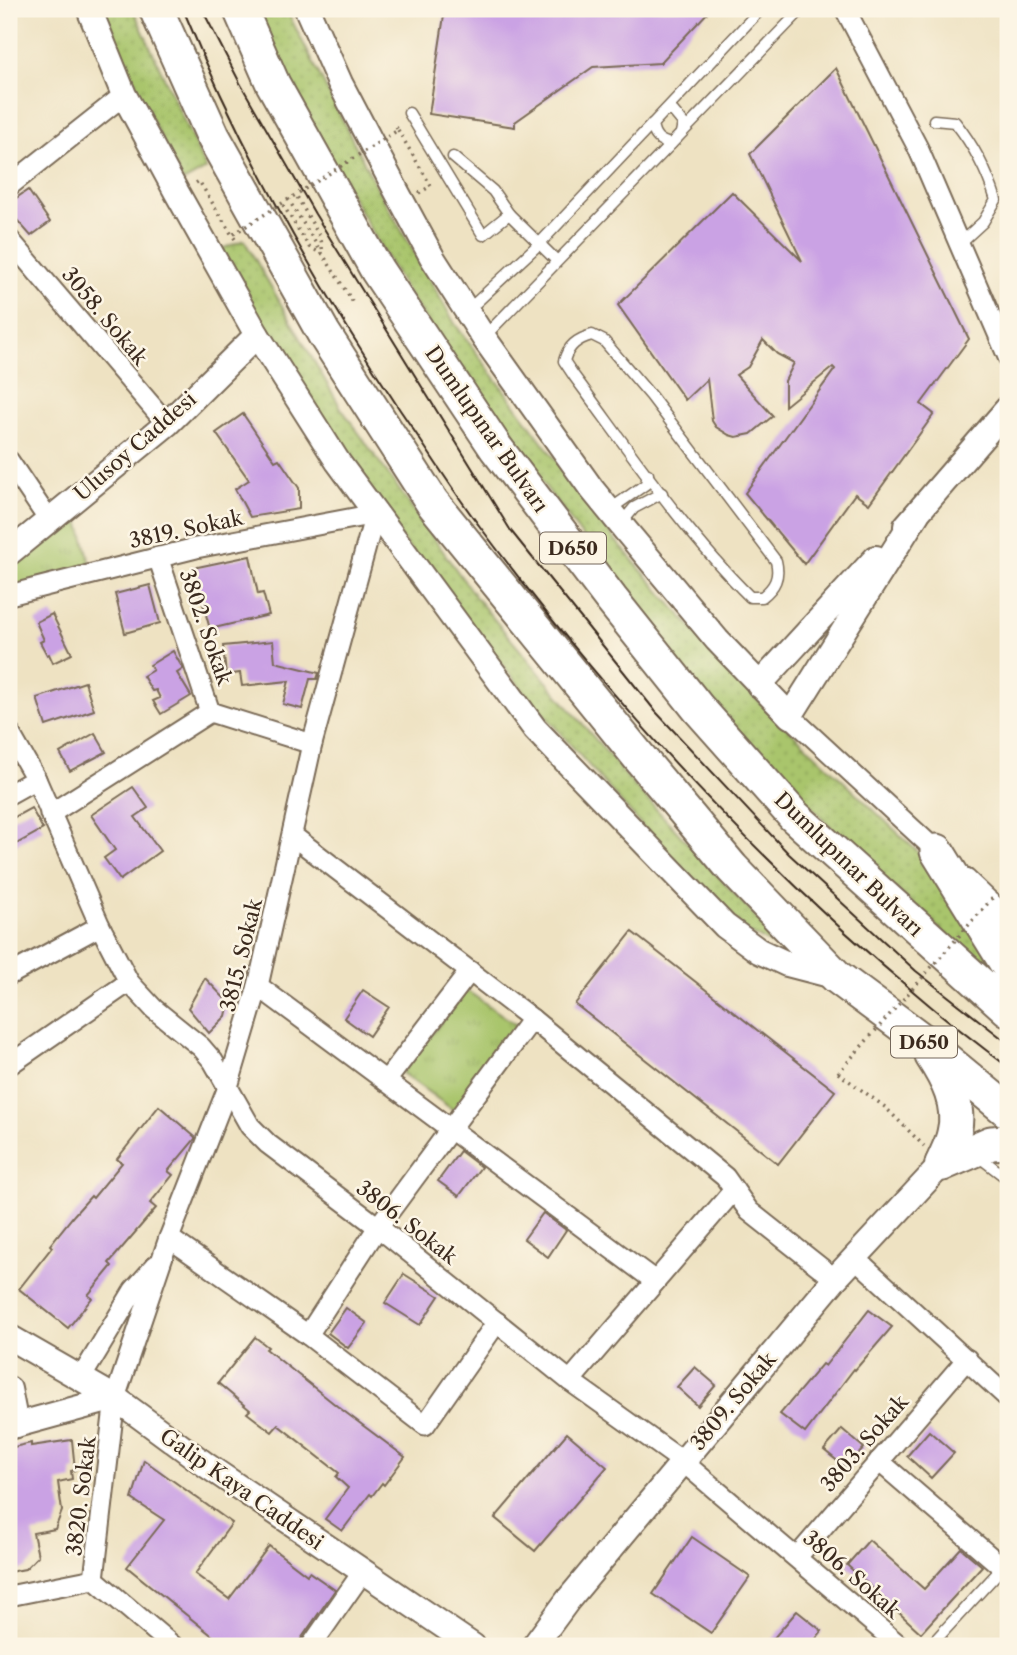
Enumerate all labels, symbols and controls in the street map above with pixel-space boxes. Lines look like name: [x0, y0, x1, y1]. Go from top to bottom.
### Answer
street label: 3058. Sokak: [57, 262, 154, 371]
street label: Dumlupınar Bulvarı: [420, 341, 554, 517]
street label: Ulusoy Caddesi: [69, 386, 201, 506]
street label: 3819. Sokak: [127, 505, 246, 553]
road number: D650: [540, 533, 606, 564]
street label: 3802. Sokak: [175, 566, 238, 689]
street label: Dumlupınar Bulvarı: [769, 787, 929, 941]
street label: 3815. Sokak: [215, 895, 267, 1014]
road number: D650: [891, 1026, 957, 1058]
street label: 3806. Sokak: [352, 1175, 463, 1270]
street label: 3809. Sokak: [685, 1346, 782, 1455]
street label: 3803. Sokak: [815, 1389, 913, 1497]
street label: Galip Kaya Caddesi: [155, 1423, 329, 1555]
street label: 3820. Sokak: [61, 1434, 101, 1557]
street label: 3806. Sokak: [798, 1525, 907, 1624]

